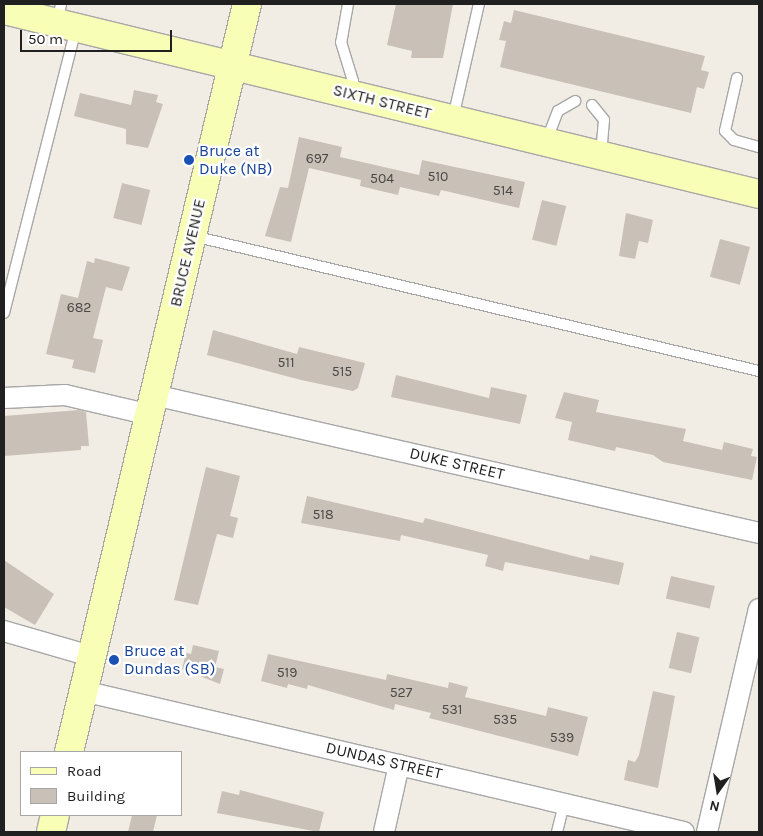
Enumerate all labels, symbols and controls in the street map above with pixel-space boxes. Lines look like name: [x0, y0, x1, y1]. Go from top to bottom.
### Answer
scale bar: [22, 20, 175, 52]
text: 50 m: [28, 30, 63, 48]
street label: SIXTH STREET: [331, 81, 433, 123]
place label: Bruce at Duke (NB): [199, 141, 273, 179]
house number: 697: [306, 151, 328, 167]
marker: Bruce at Duke (NB): [183, 154, 195, 166]
house number: 510: [428, 169, 448, 185]
house number: 504: [370, 171, 394, 187]
house number: 514: [493, 183, 513, 199]
street label: BRUCE AVENUE: [166, 197, 210, 309]
house number: 682: [67, 300, 91, 316]
house number: 511: [277, 355, 295, 371]
house number: 515: [332, 364, 352, 380]
street label: DUKE STREET: [408, 444, 506, 484]
house number: 518: [312, 507, 334, 523]
place label: Bruce at Dundas (SB): [124, 641, 215, 679]
marker: Bruce at Dundas (SB): [108, 654, 120, 666]
house number: 519: [277, 665, 297, 681]
house number: 527: [390, 685, 412, 701]
house number: 531: [442, 702, 462, 718]
house number: 535: [493, 712, 517, 728]
house number: 539: [550, 730, 574, 746]
street label: DUNDAS STREET: [324, 738, 444, 784]
legend: [20, 751, 182, 816]
text: Road: [67, 762, 102, 780]
north arrow: [693, 766, 743, 816]
text: Building: [67, 787, 125, 805]
text: N: [708, 797, 721, 816]

